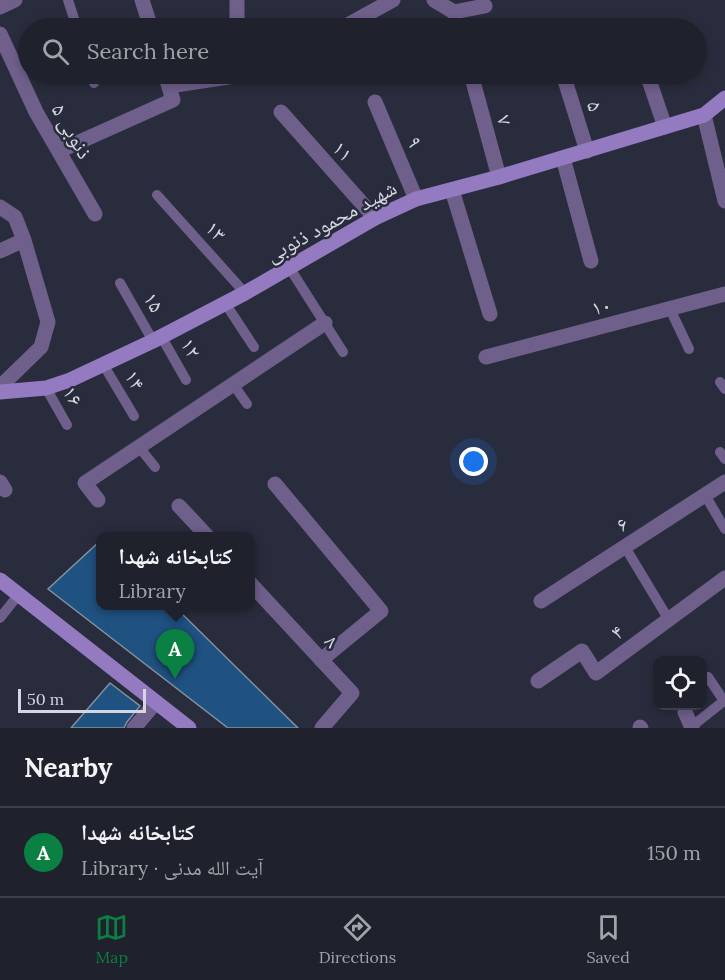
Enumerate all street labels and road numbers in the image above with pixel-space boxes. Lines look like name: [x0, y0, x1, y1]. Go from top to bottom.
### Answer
street label: ذنوبی ۵: [45, 98, 99, 164]
street label: ۵: [581, 98, 609, 114]
street label: ۷: [491, 112, 519, 128]
street label: ۹: [401, 132, 429, 152]
street label: ۱۱: [327, 135, 359, 167]
street label: شهید محمود ذنوبی: [261, 174, 401, 268]
street label: ۱۳: [200, 215, 232, 247]
street label: ۱۵: [138, 287, 170, 317]
street label: ۱۰: [588, 291, 614, 321]
street label: ۱۲: [175, 333, 207, 363]
street label: ۱۴: [119, 365, 151, 395]
street label: ۱۶: [57, 381, 89, 411]
street label: ۶: [611, 510, 633, 538]
street label: ۴: [605, 618, 629, 646]
street label: ۸: [319, 628, 345, 654]

